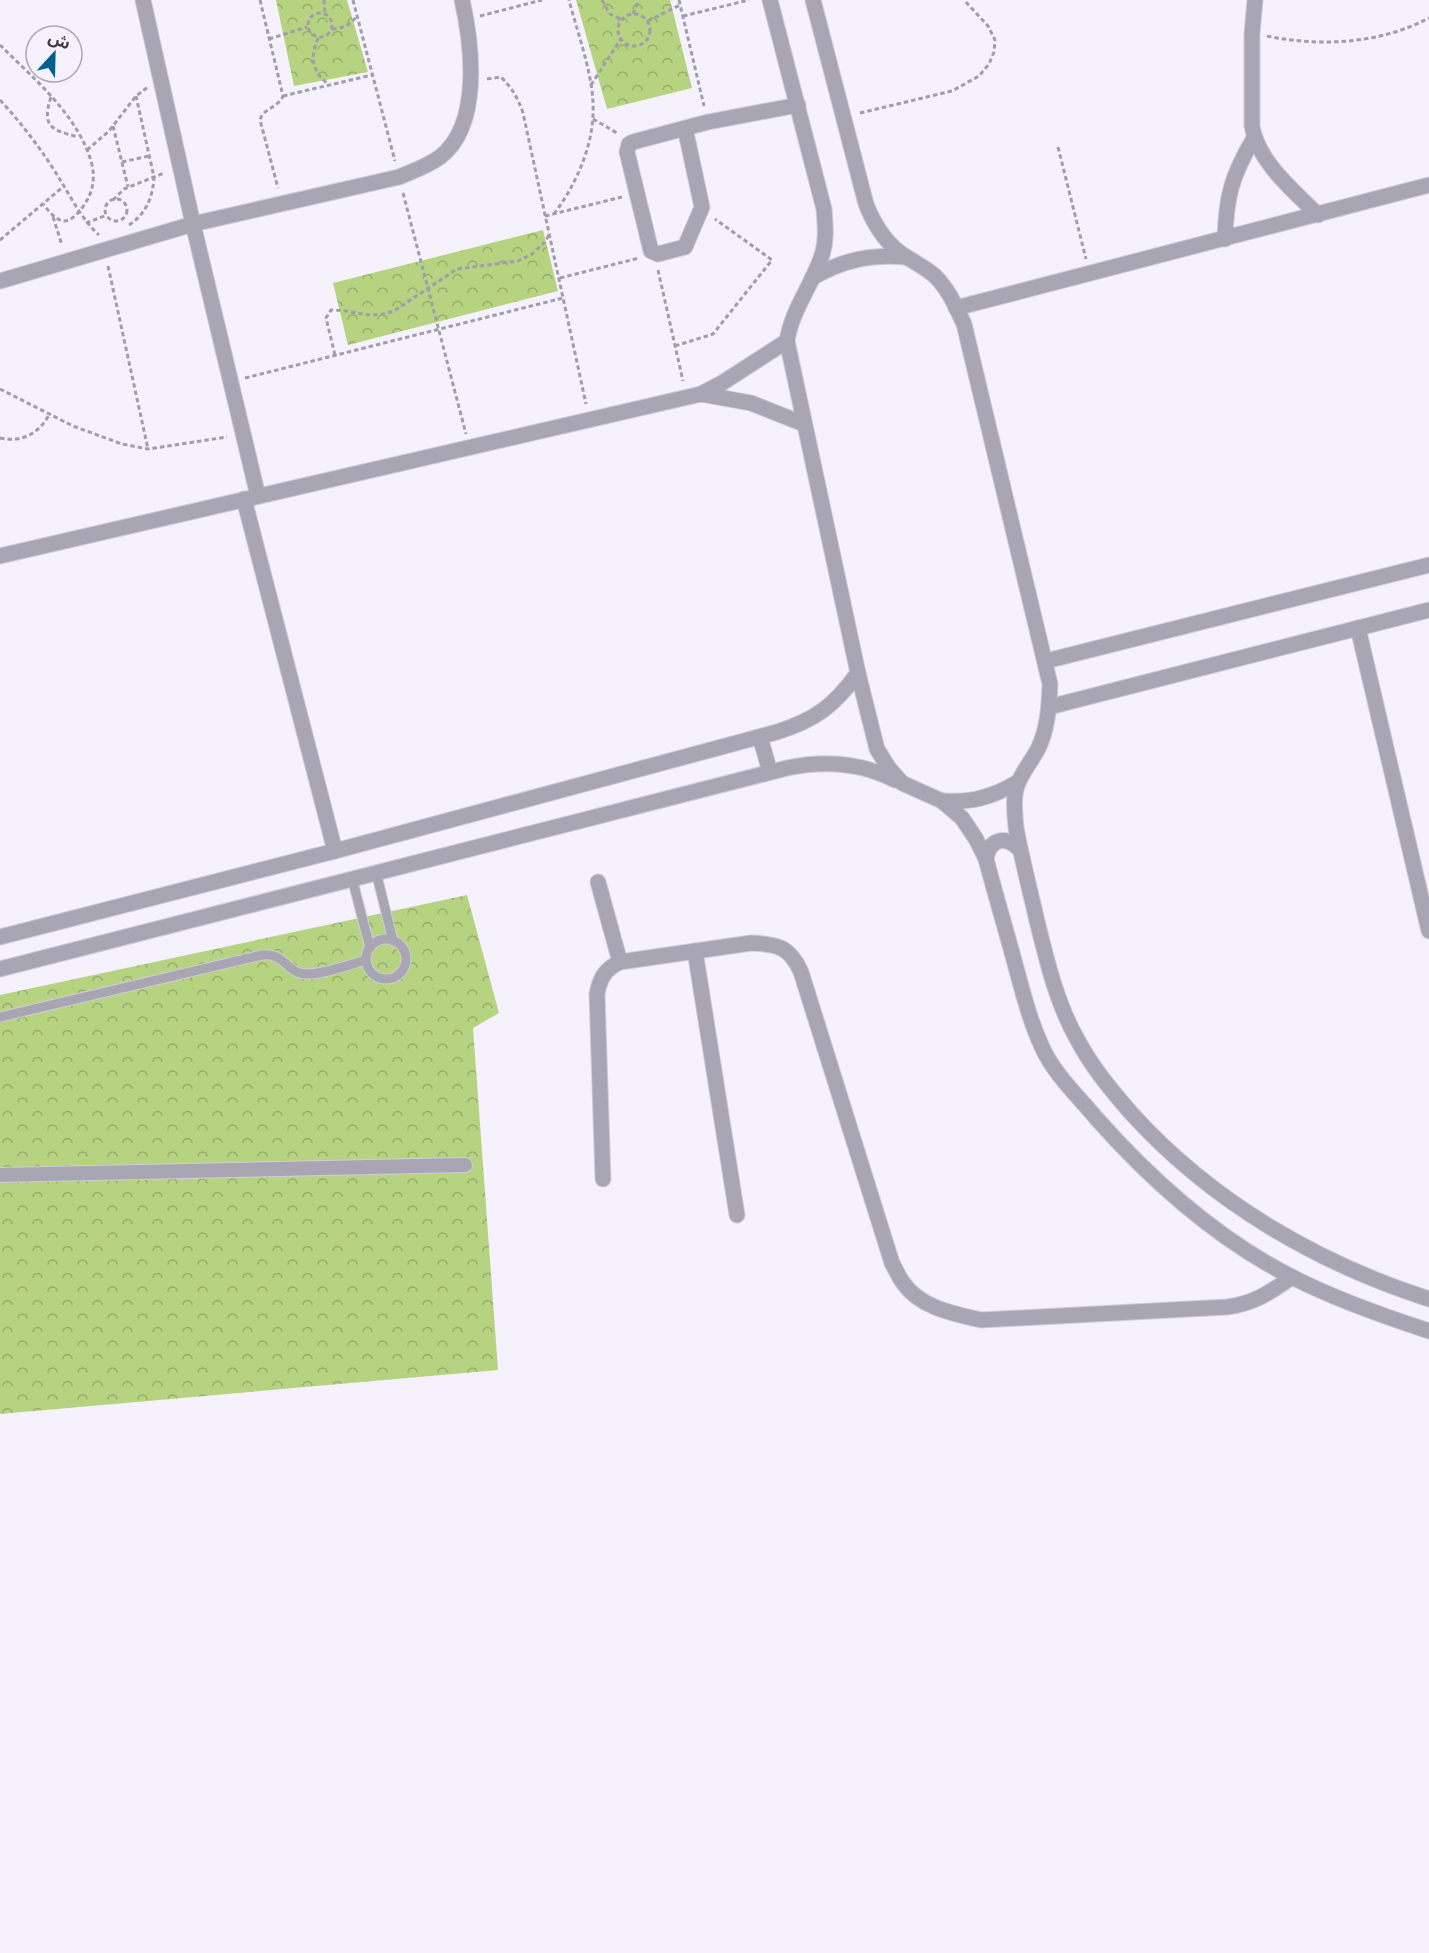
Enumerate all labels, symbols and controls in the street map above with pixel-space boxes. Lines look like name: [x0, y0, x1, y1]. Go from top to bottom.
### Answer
north arrow: [24, 24, 84, 84]
text: ش: [46, 27, 74, 53]

